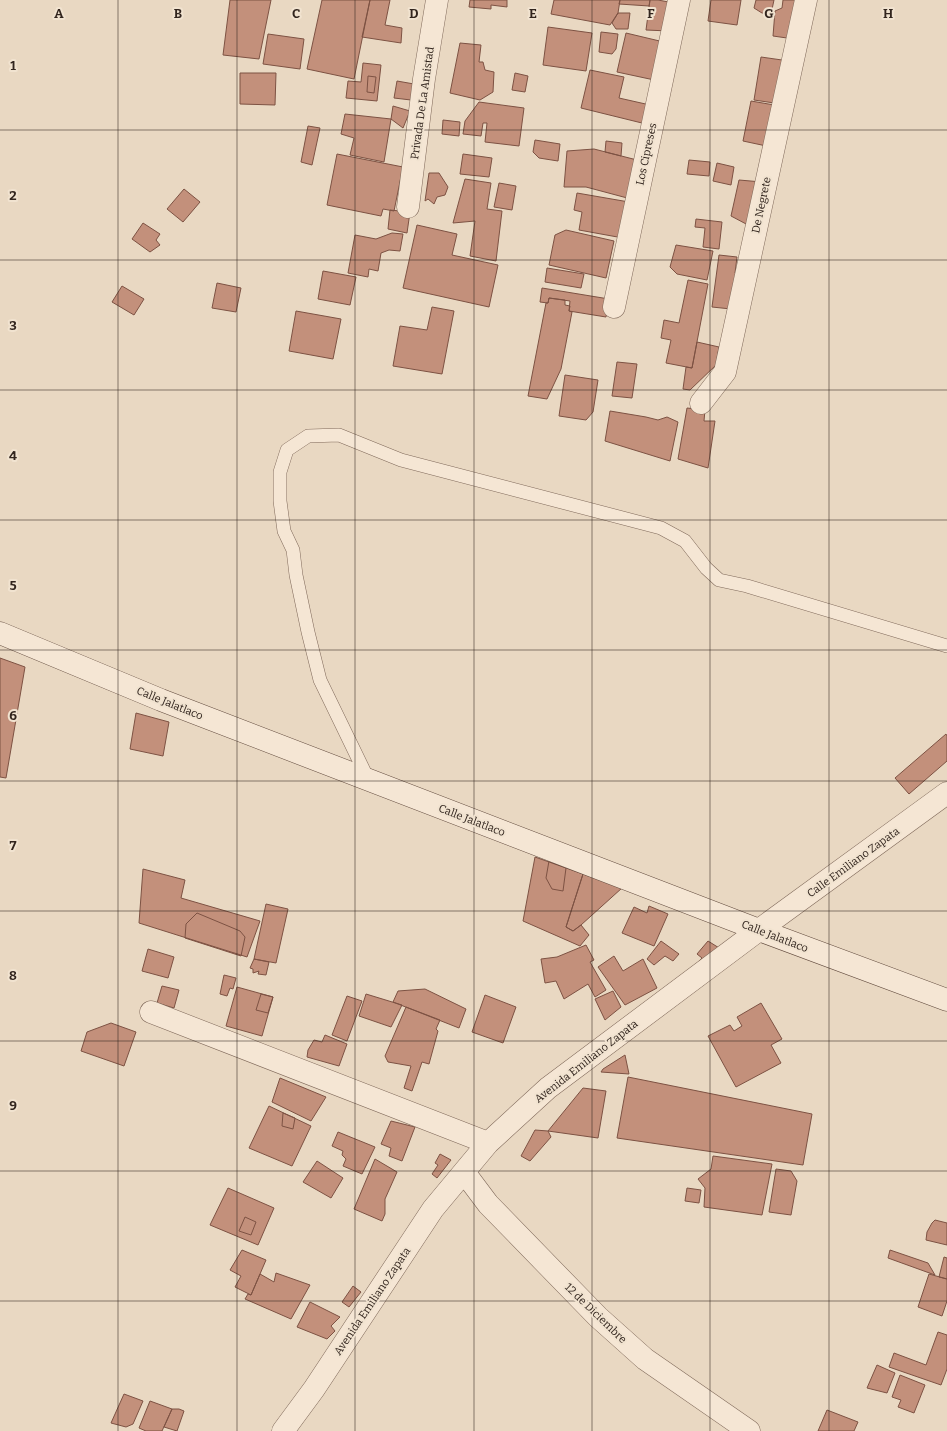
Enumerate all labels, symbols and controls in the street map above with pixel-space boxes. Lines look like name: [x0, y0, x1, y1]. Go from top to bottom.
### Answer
text: A: [54, 6, 64, 21]
text: B: [174, 6, 182, 21]
text: C: [292, 6, 300, 21]
text: D: [409, 6, 419, 21]
text: E: [529, 6, 537, 21]
text: F: [647, 6, 655, 21]
text: G: [764, 6, 774, 21]
text: H: [883, 6, 893, 21]
street label: Privada De La Amistad: [408, 45, 437, 160]
text: 1: [10, 58, 16, 73]
street label: Los Cipreses: [634, 122, 659, 187]
street label: De Negrete: [749, 176, 774, 234]
text: 2: [9, 188, 17, 203]
text: 3: [9, 318, 17, 333]
text: 4: [9, 448, 17, 463]
text: 5: [9, 578, 17, 593]
street label: Calle Jalatlaco: [135, 684, 205, 723]
text: 6: [9, 708, 17, 723]
street label: Calle Jalatlaco: [437, 802, 507, 839]
street label: Calle Emiliano Zapata: [805, 825, 902, 900]
text: 7: [10, 838, 17, 853]
street label: Calle Jalatlaco: [740, 918, 810, 955]
text: 8: [9, 968, 17, 983]
street label: Avenida Emiliano Zapata: [532, 1017, 640, 1106]
text: 9: [9, 1098, 17, 1113]
street label: Avenida Emiliano Zapata: [331, 1245, 413, 1358]
street label: 12 de Diciembre: [562, 1281, 629, 1346]

